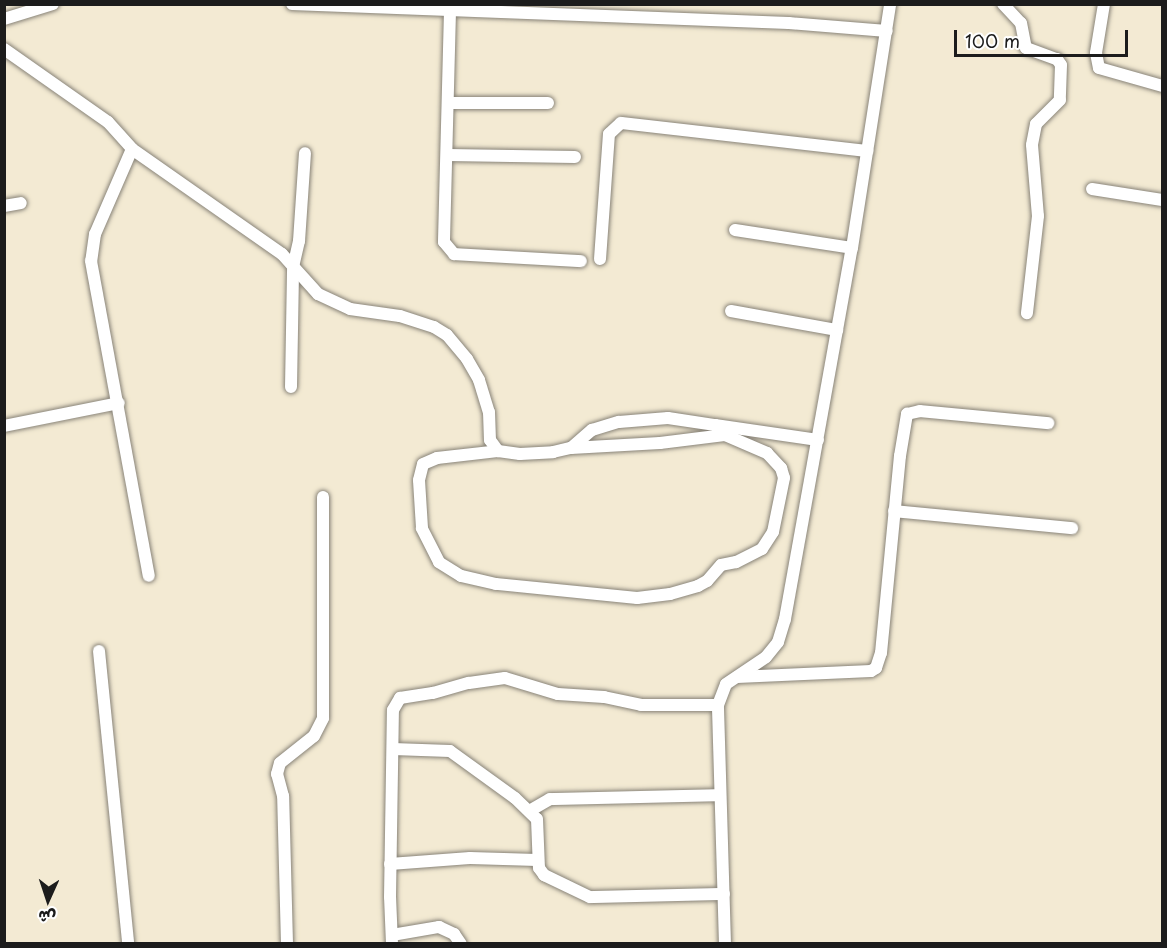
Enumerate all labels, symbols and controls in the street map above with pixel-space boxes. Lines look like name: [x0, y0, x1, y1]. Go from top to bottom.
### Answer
scale bar: [957, 18, 1131, 56]
text: 100 m: [965, 27, 1020, 54]
north arrow: [18, 870, 78, 930]
text: ش: [38, 906, 56, 930]

